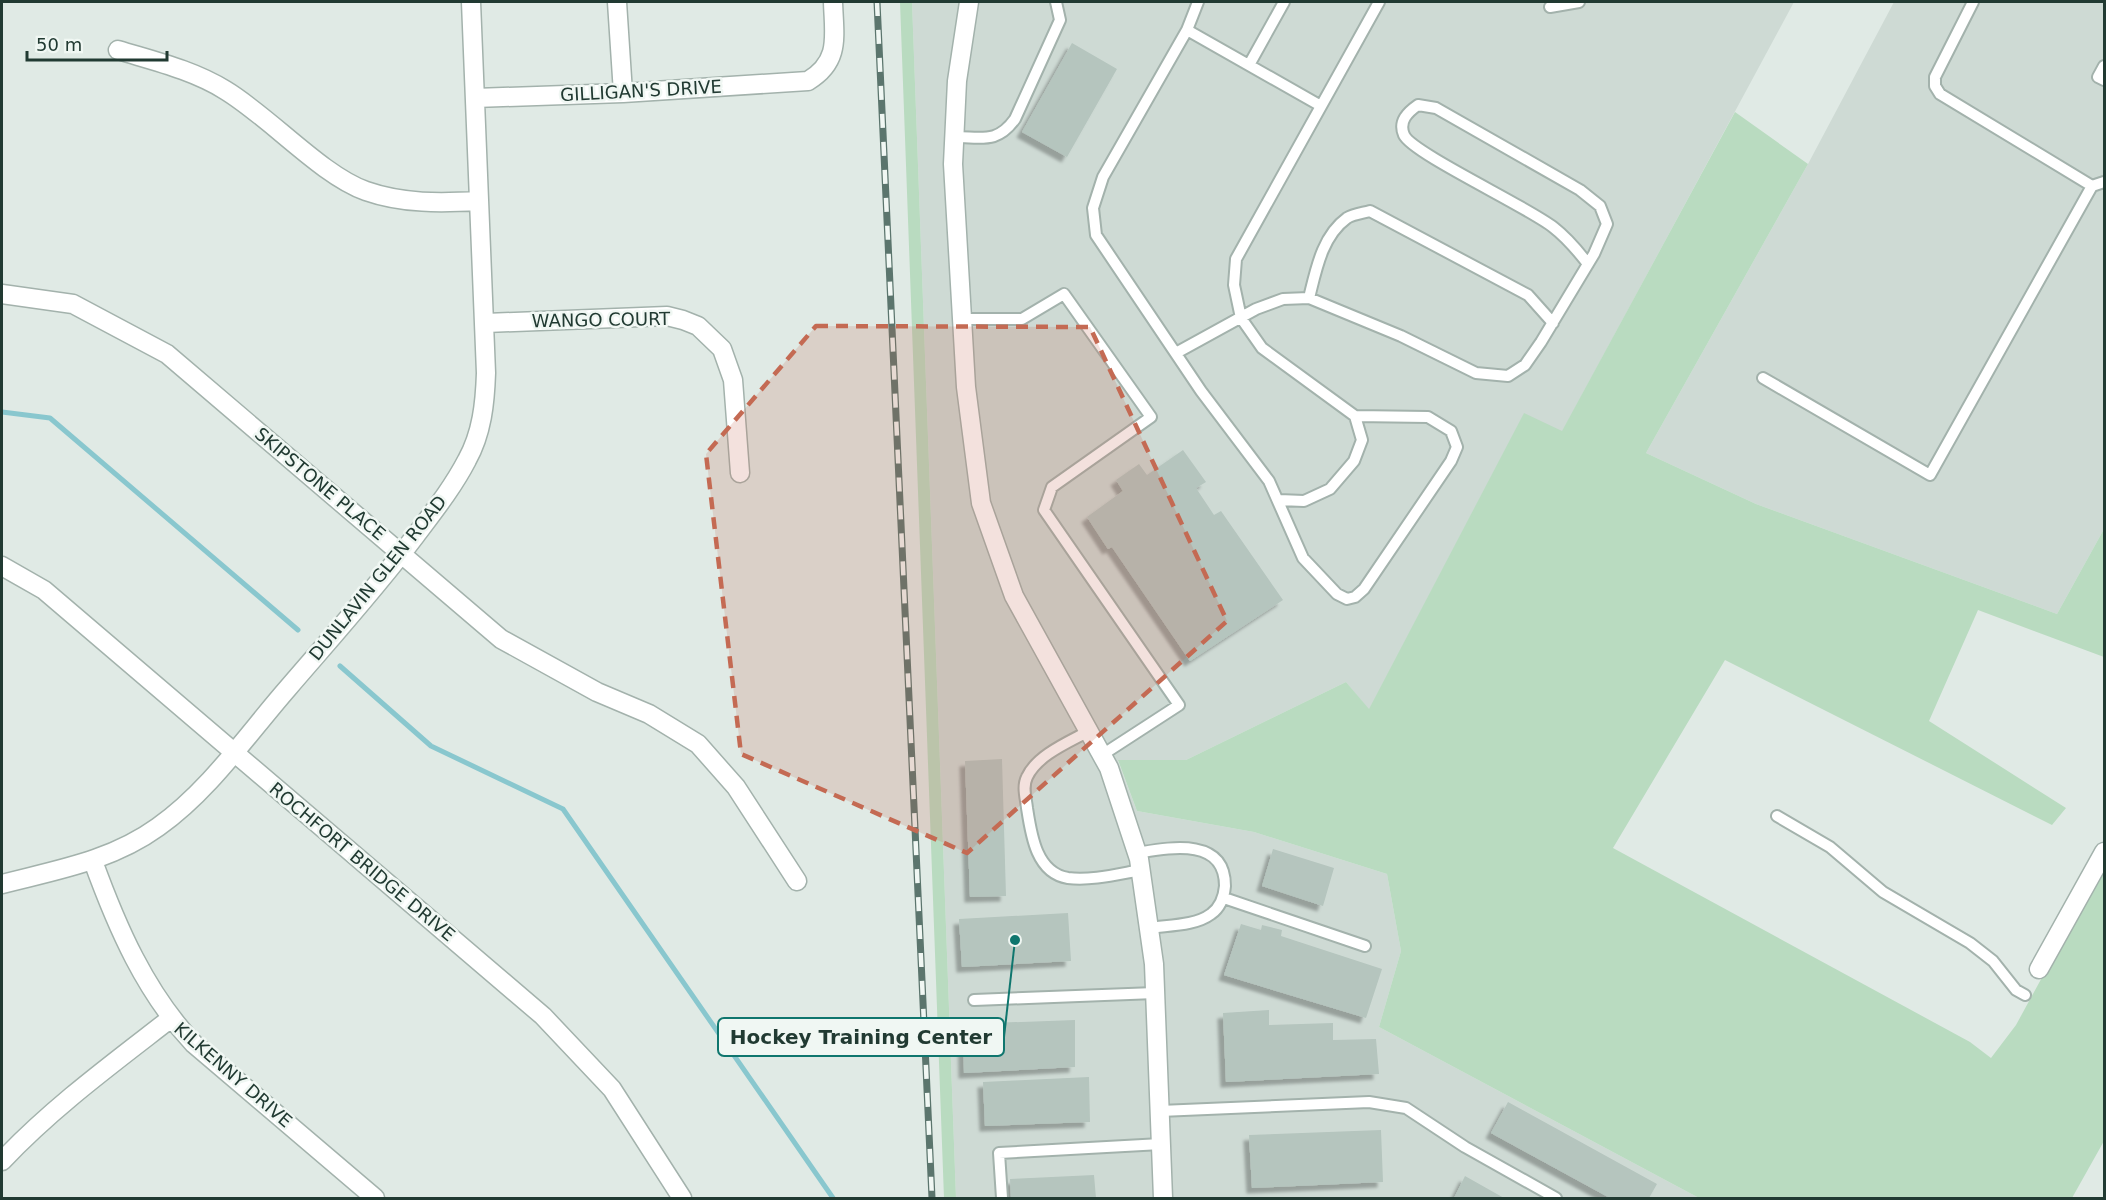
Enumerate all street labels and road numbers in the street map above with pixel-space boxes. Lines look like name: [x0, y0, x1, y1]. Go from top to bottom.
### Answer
street label: GILLIGAN'S DRIVE: [560, 76, 722, 105]
street label: WANGO COURT: [532, 308, 671, 331]
street label: SKIPSTONE PLACE: [251, 423, 390, 544]
street label: DUNLAVIN GLEN ROAD: [305, 491, 451, 664]
street label: ROCHFORT BRIDGE DRIVE: [265, 778, 459, 945]
street label: KILKENNY DRIVE: [170, 1018, 297, 1132]

